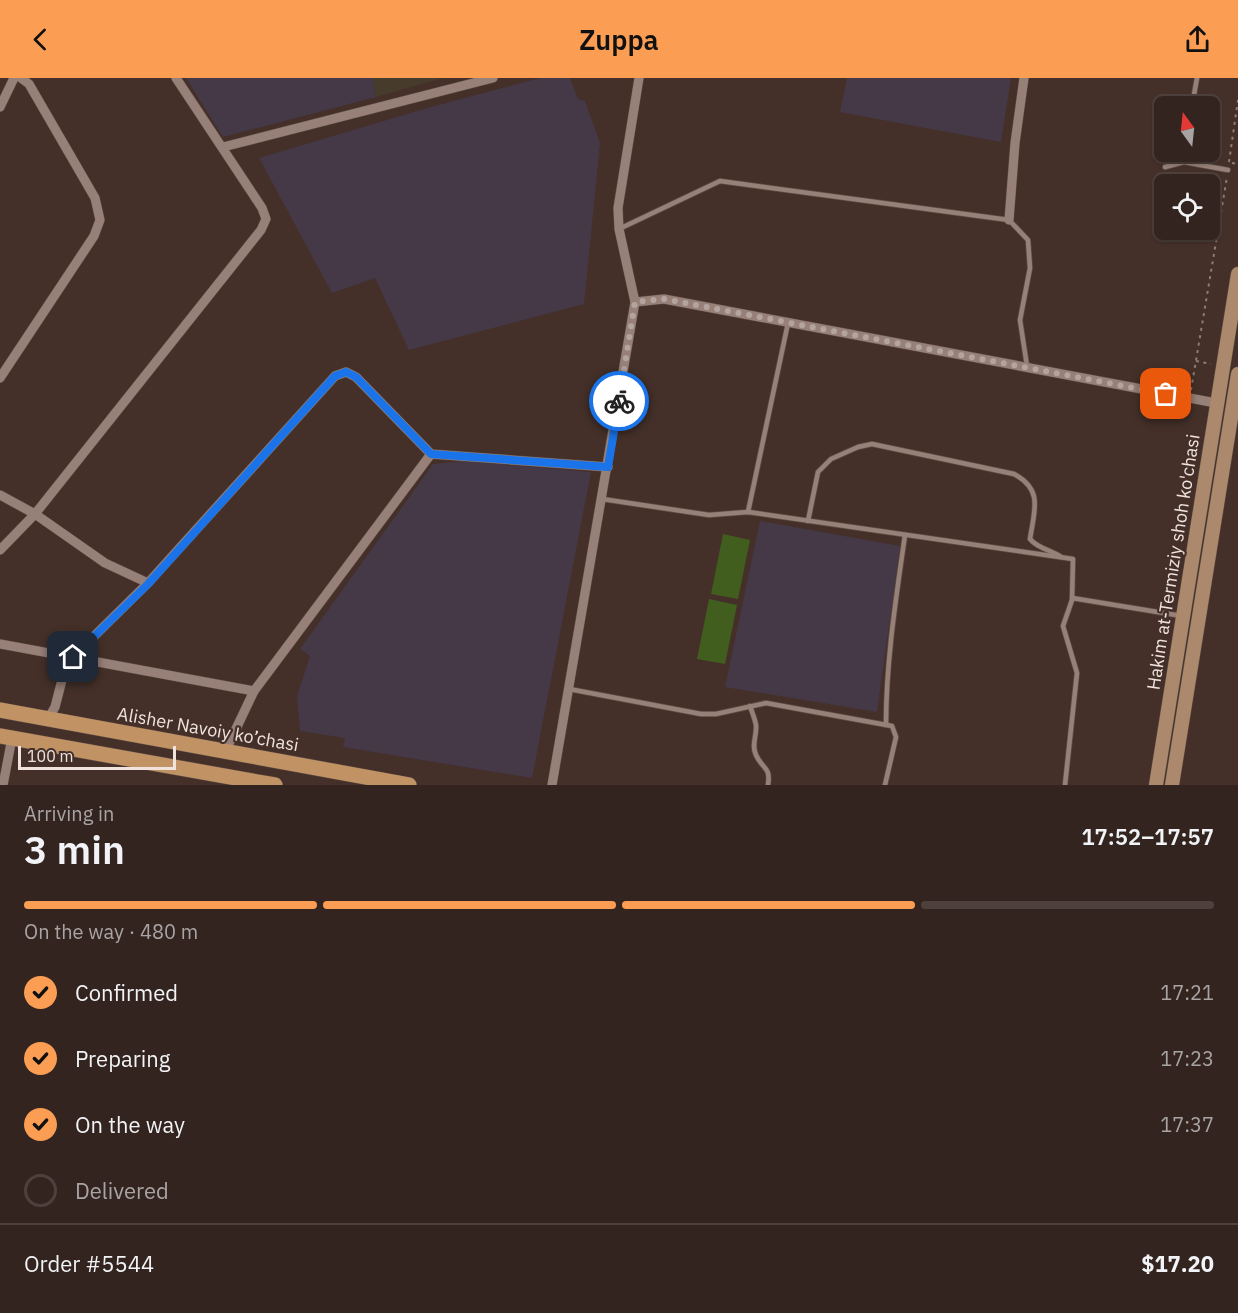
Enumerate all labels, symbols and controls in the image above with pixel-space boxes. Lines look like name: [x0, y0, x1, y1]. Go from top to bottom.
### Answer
text: Zuppa: [579, 22, 659, 57]
icon: back: [24, 23, 57, 56]
icon: share: [1181, 23, 1214, 56]
north arrow: [1154, 96, 1220, 162]
map controls: [1154, 96, 1220, 240]
button: locate: [1154, 174, 1220, 240]
pin: [1140, 368, 1191, 419]
courier: [589, 371, 649, 431]
icon: bag: [1149, 377, 1182, 410]
icon: bike: [603, 385, 636, 418]
street label: Hakim at-Termiziy shoh ko'chasi: [1141, 432, 1205, 692]
pin: [47, 631, 98, 682]
icon: home: [56, 640, 89, 673]
street label: Alisher Navoiy ko’chasi: [115, 702, 301, 756]
scale bar: [18, 743, 176, 770]
text: 100 m: [27, 746, 74, 766]
text: Arriving in: [24, 800, 114, 827]
text: 17:52–17:57: [1081, 822, 1214, 851]
text: 3 min: [24, 824, 125, 875]
text: On the way · 480 m: [24, 918, 198, 945]
icon: check: [24, 976, 57, 1009]
text: Confirmed: [75, 978, 178, 1007]
text: 17:21: [1160, 979, 1214, 1006]
icon: check: [24, 1042, 57, 1075]
text: Preparing: [75, 1044, 170, 1073]
text: 17:23: [1160, 1045, 1214, 1072]
icon: check: [24, 1108, 57, 1141]
text: On the way: [75, 1110, 185, 1139]
text: 17:37: [1160, 1111, 1214, 1138]
text: Delivered: [75, 1176, 169, 1205]
text: Order #5544: [24, 1249, 154, 1278]
text: $17.20: [1141, 1249, 1214, 1278]

